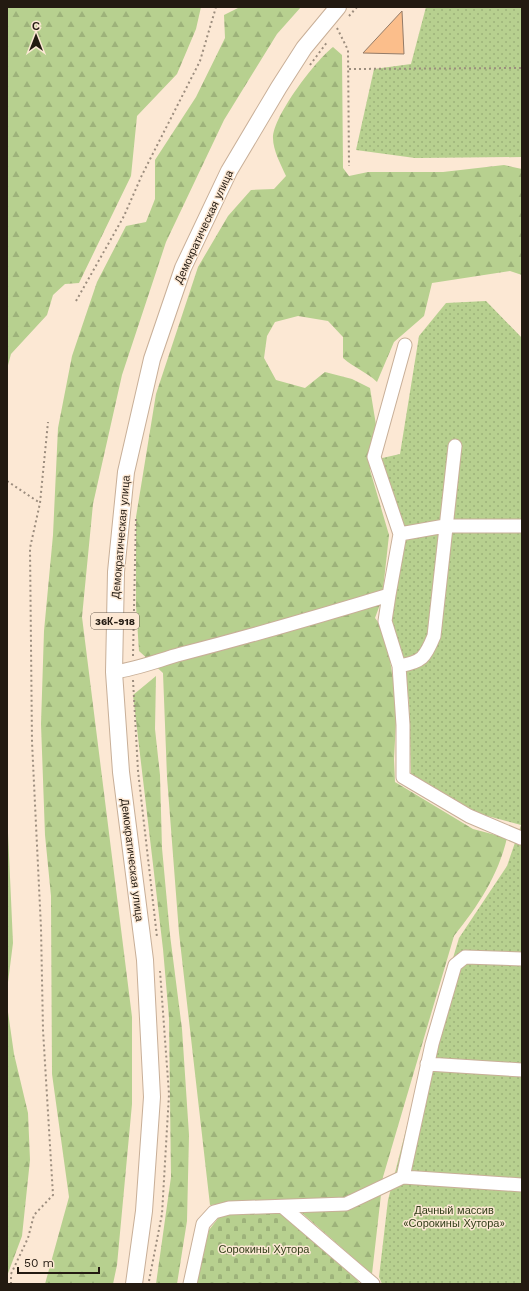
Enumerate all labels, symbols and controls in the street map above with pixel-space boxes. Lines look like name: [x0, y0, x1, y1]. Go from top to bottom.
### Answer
north arrow: [16, 16, 56, 56]
text: С: [32, 20, 40, 33]
street label: Демократическая улица: [172, 167, 236, 286]
street label: Демократическая улица: [109, 474, 133, 599]
road number: 36К-918: [91, 613, 139, 629]
street label: Демократическая улица: [118, 798, 146, 923]
park label: Дачный массив «Сорокины Хутора»: [403, 1204, 505, 1230]
park label: Сорокины Хутора: [219, 1243, 310, 1256]
scale bar: [18, 1249, 99, 1275]
text: 50 m: [24, 1256, 54, 1270]

